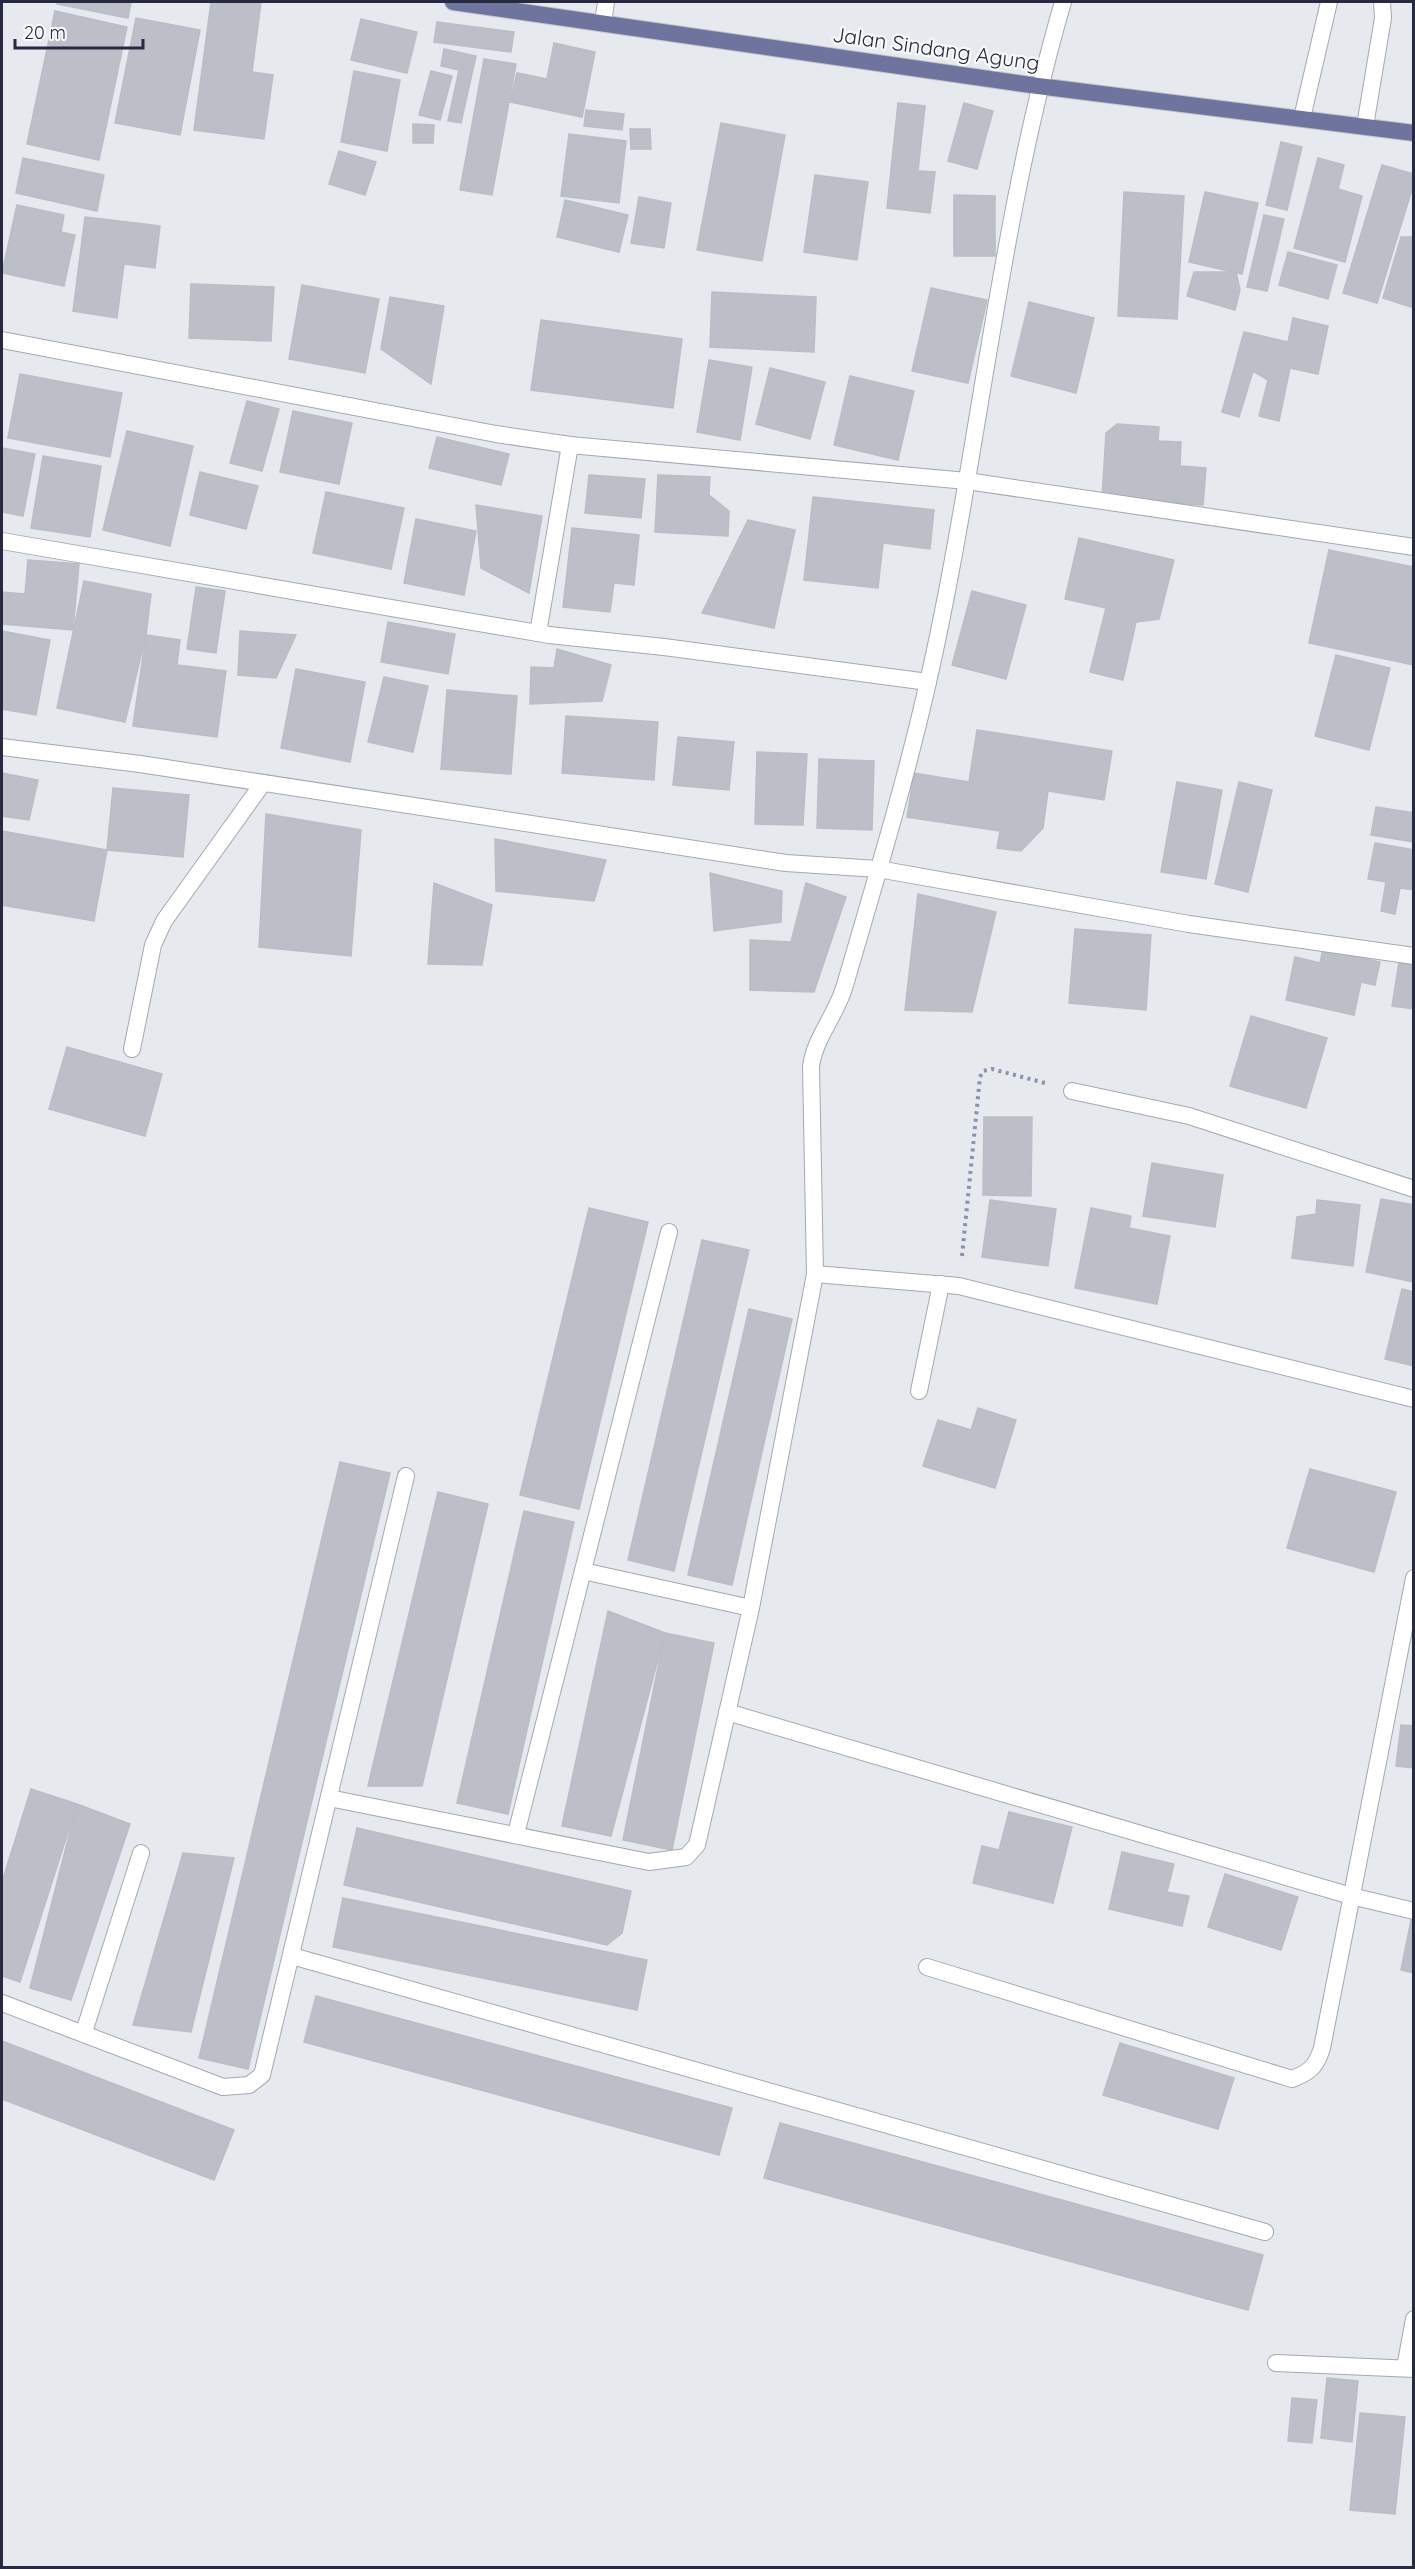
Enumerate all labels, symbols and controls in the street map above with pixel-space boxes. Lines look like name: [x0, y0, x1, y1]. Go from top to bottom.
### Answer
scale bar: [15, 12, 142, 50]
text: 20 m: [24, 21, 66, 44]
street label: Jalan Sindang Agung: [831, 21, 1041, 75]

